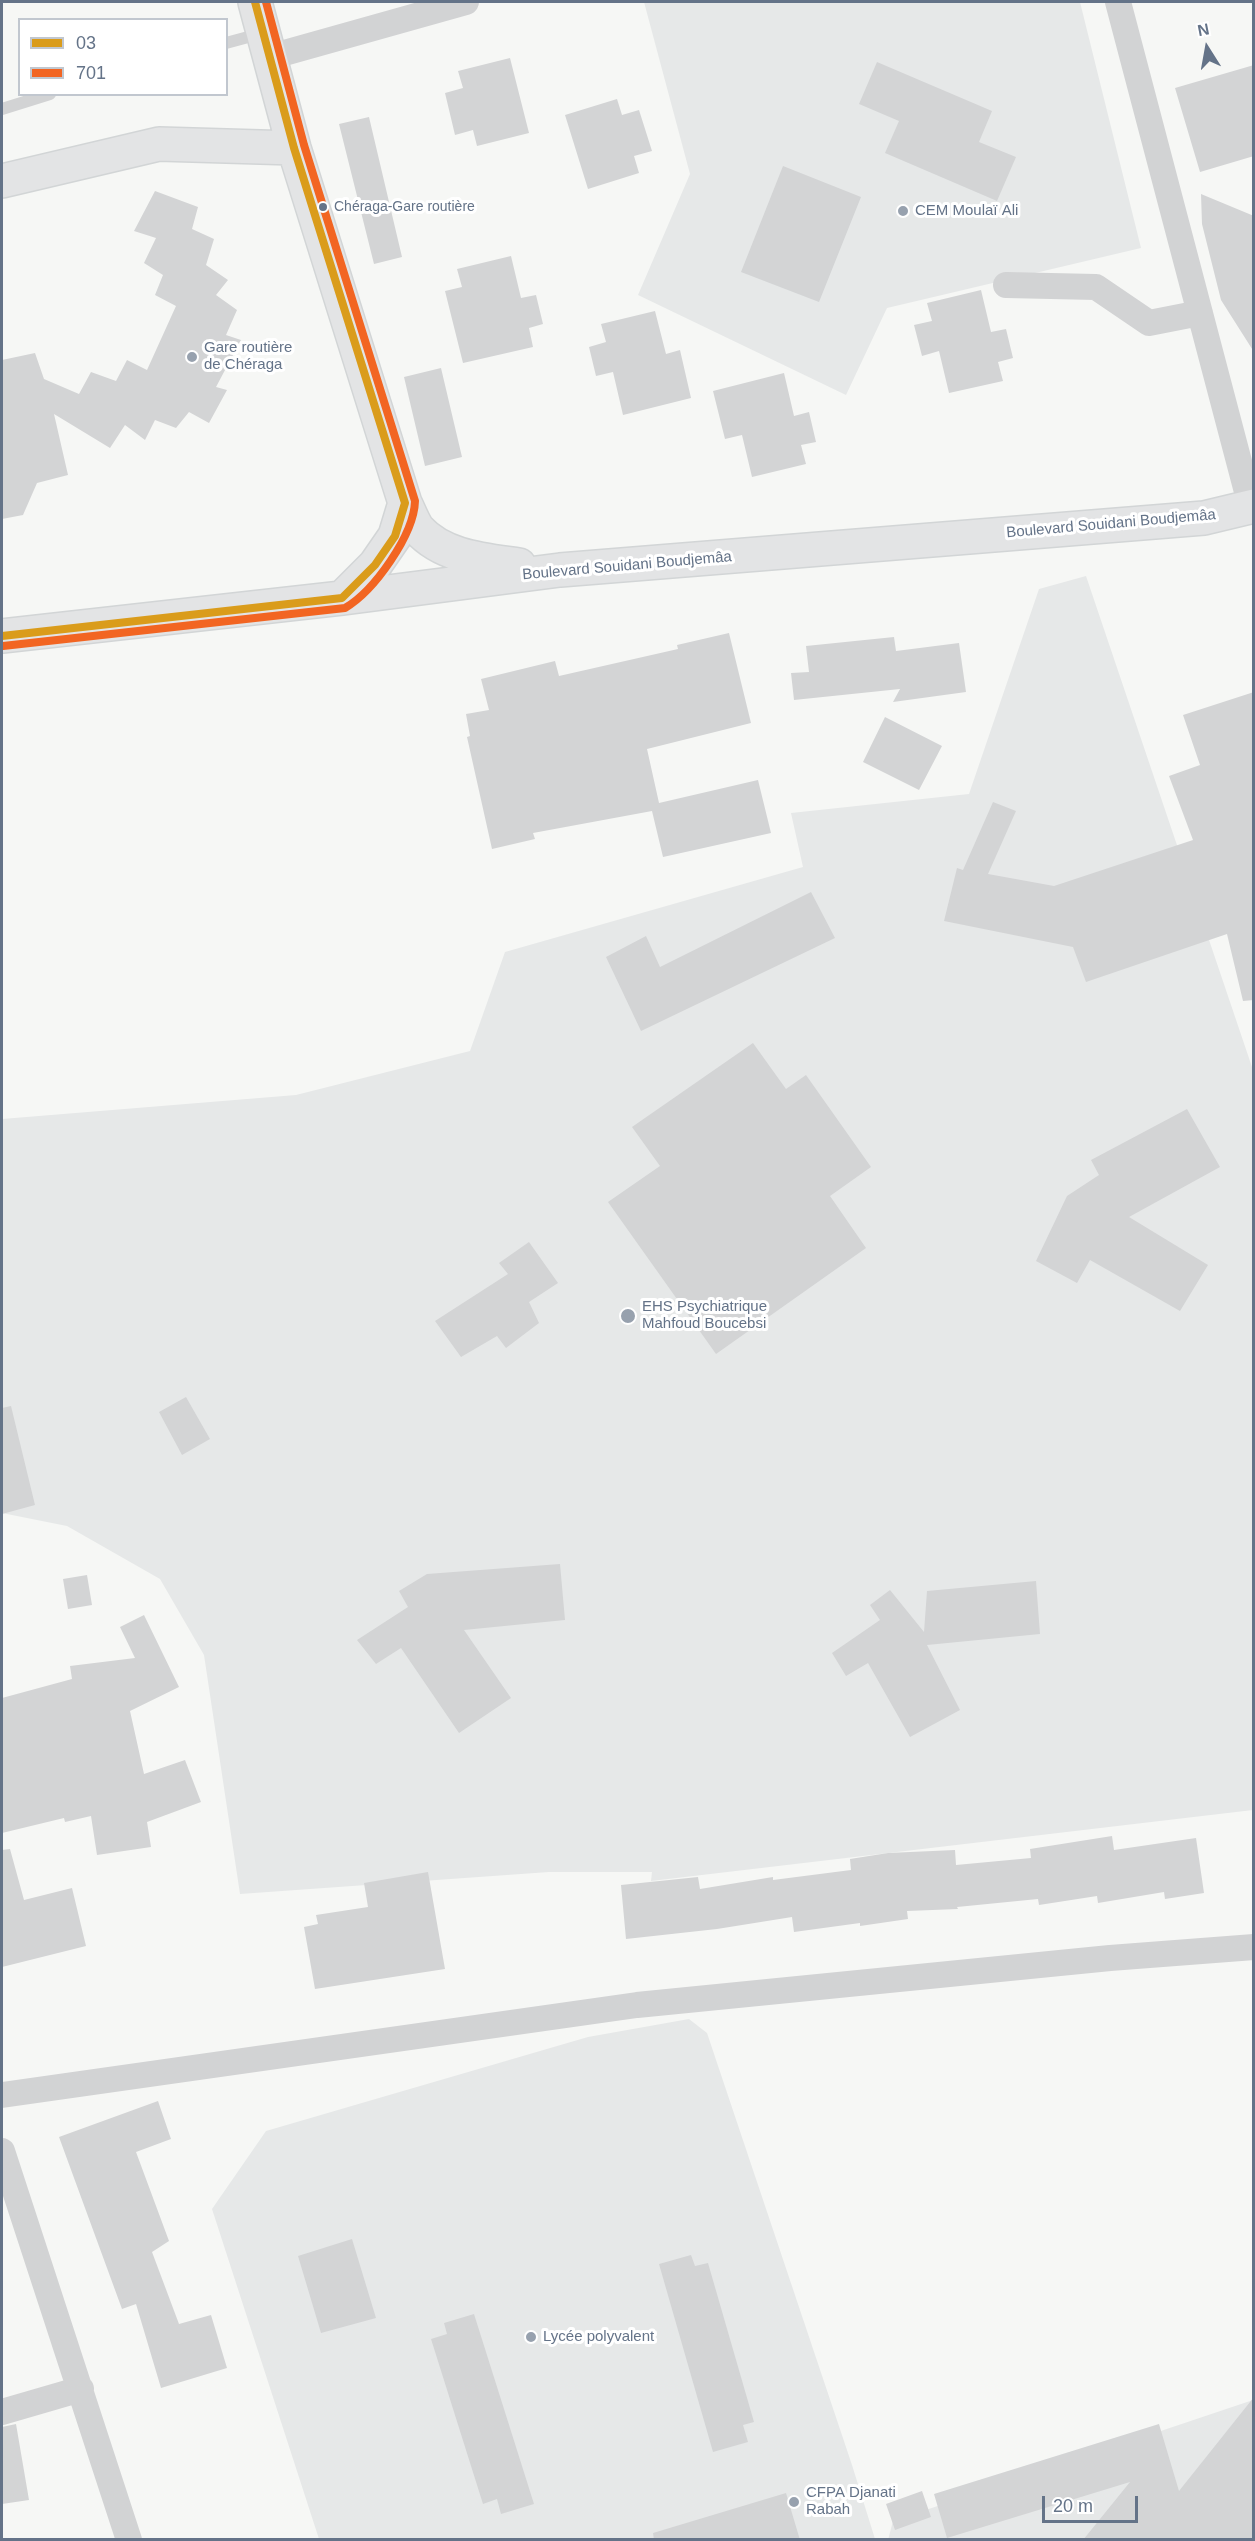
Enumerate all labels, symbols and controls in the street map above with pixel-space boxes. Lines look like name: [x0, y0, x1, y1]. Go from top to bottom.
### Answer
legend: [18, 18, 228, 96]
north arrow: [1177, 18, 1237, 78]
text: N: [1196, 20, 1211, 39]
text: 03: [76, 33, 96, 53]
text: 701: [76, 63, 106, 83]
place label: Chéraga-Gare routière: [334, 199, 475, 215]
marker: Chéraga-Gare routière: [317, 201, 329, 213]
place label: CEM Moulaï Ali: [915, 202, 1018, 220]
marker: CEM Moulaï Ali: [896, 204, 910, 218]
place label: Gare routière de Chéraga: [204, 339, 292, 374]
marker: Gare routière de Chéraga: [185, 350, 199, 364]
street label: Boulevard Souidani Boudjemâa: [1006, 506, 1216, 542]
street label: Boulevard Souidani Boudjemâa: [522, 548, 732, 584]
place label: EHS Psychiatrique Mahfoud Boucebsi: [642, 1298, 767, 1333]
marker: EHS Psychiatrique Mahfoud Boucebsi: [619, 1307, 637, 1325]
place label: Lycée polyvalent: [543, 2328, 654, 2346]
marker: Lycée polyvalent: [524, 2330, 538, 2344]
place label: CFPA Djanati Rabah: [806, 2484, 896, 2519]
scale bar: [1045, 2484, 1141, 2522]
marker: CFPA Djanati Rabah: [787, 2495, 801, 2509]
text: 20 m: [1053, 2496, 1093, 2516]

